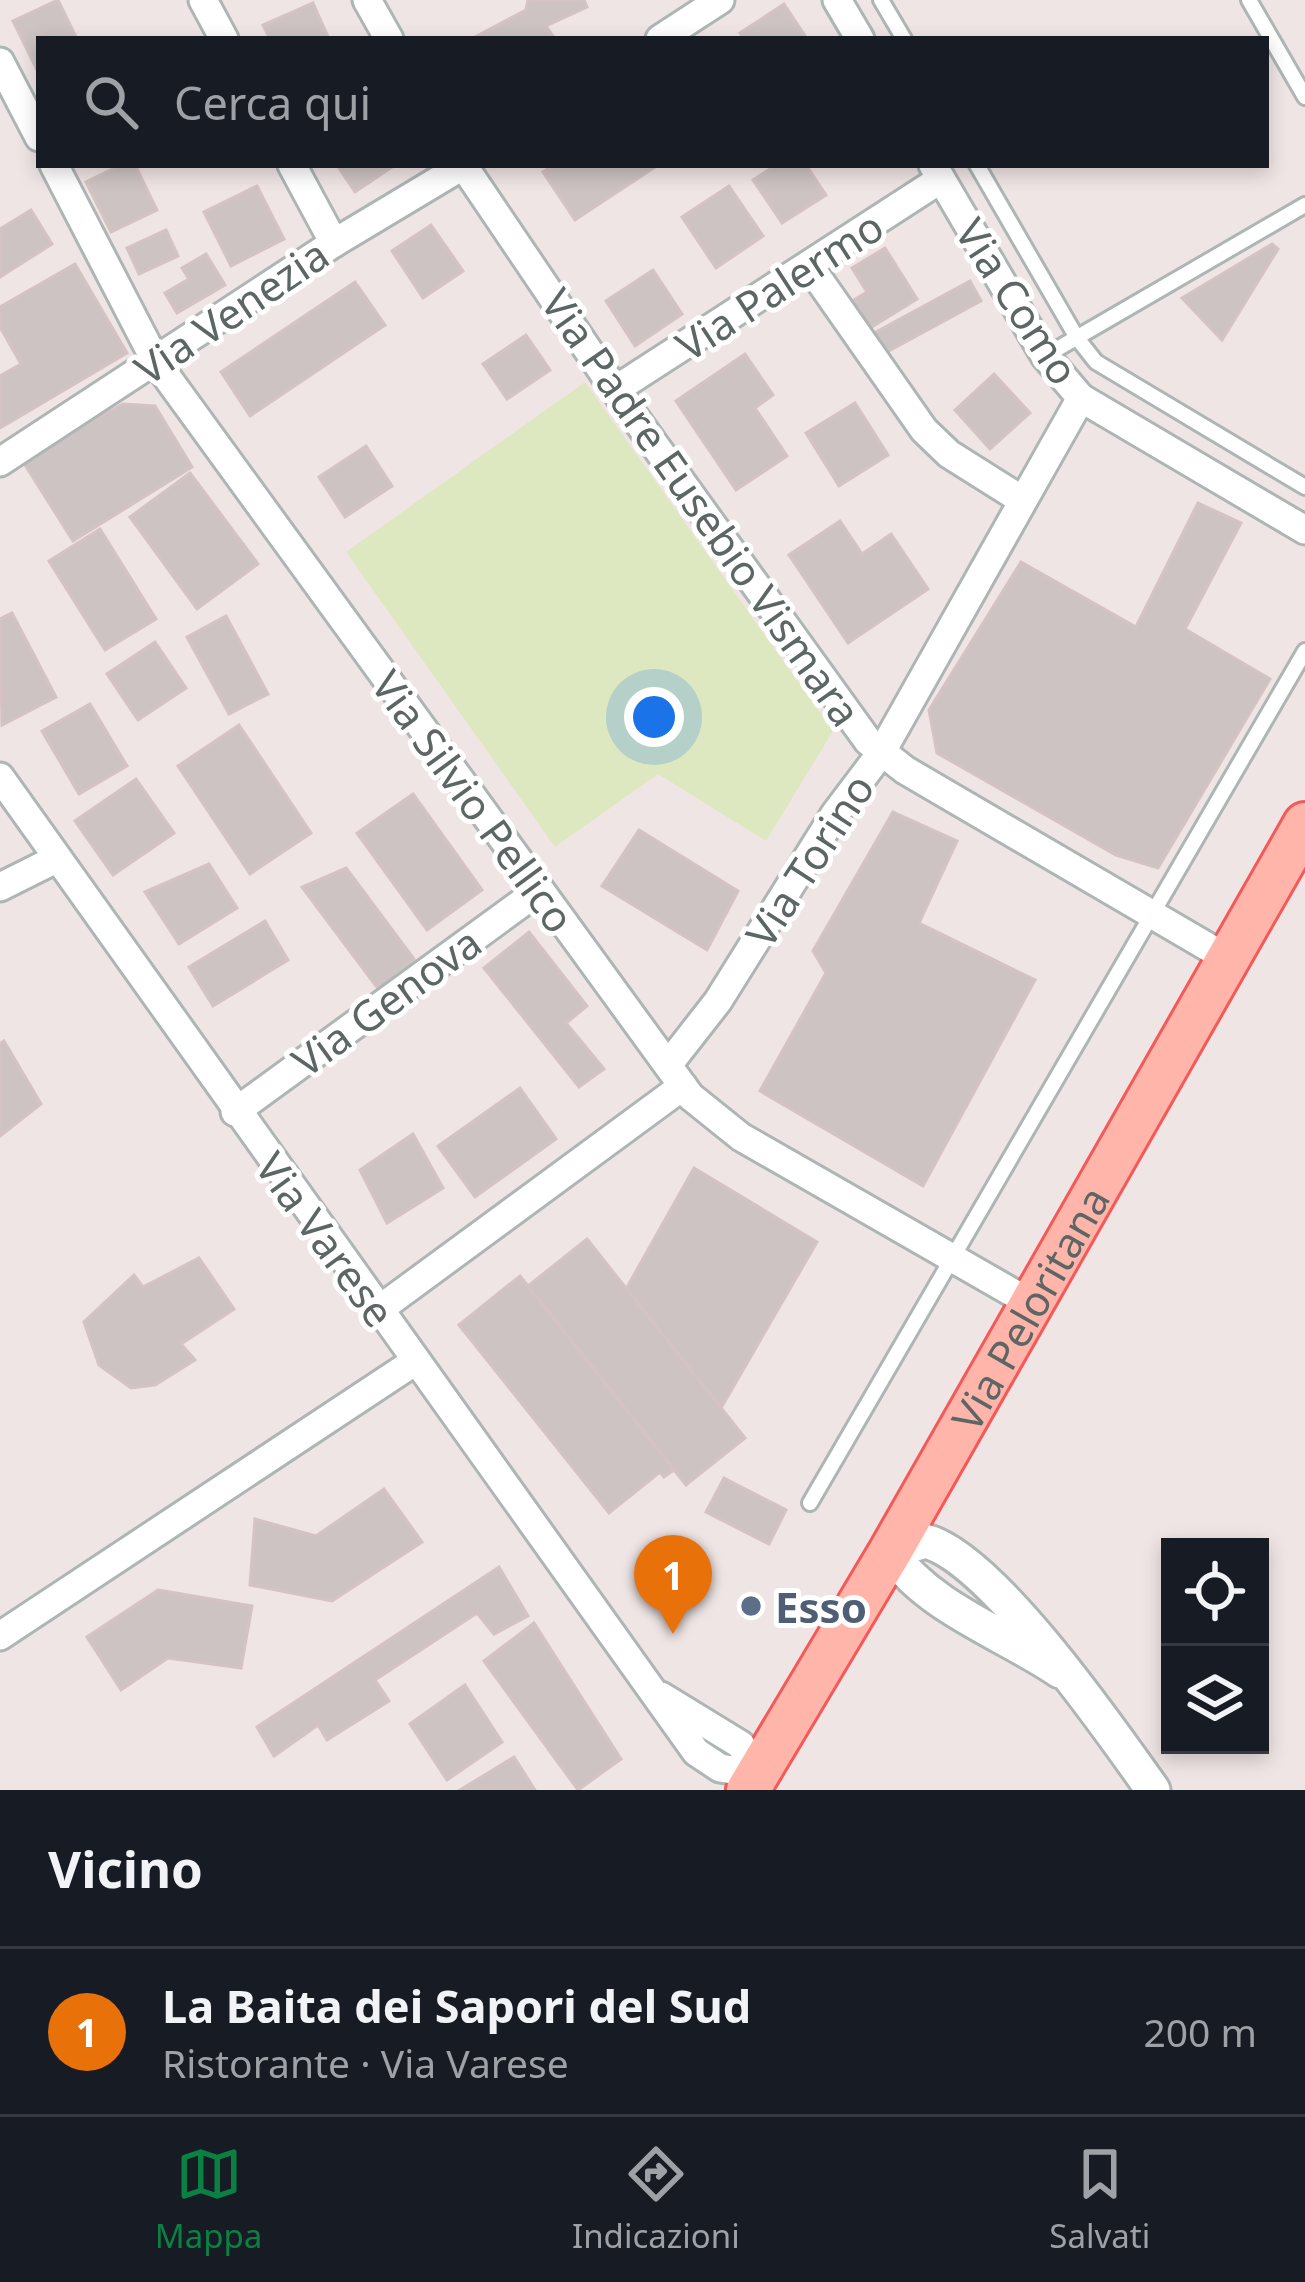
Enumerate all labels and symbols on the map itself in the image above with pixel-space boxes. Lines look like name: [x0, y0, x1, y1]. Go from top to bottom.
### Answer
street label: Via Palermo: [664, 197, 894, 373]
street label: Via Como: [943, 207, 1093, 395]
street label: Via Venezia: [123, 225, 339, 397]
street label: Via Padre Eusebio Vismara: [529, 277, 875, 737]
street label: Via Silvio Pellico: [360, 658, 588, 944]
your location: [624, 687, 684, 747]
street label: Via Torino: [732, 762, 886, 958]
street label: Via Genova: [280, 913, 492, 1089]
street label: Via Varese: [243, 1140, 409, 1338]
street label: Via Peloritana: [937, 1176, 1121, 1440]
pin: 1: [634, 1535, 712, 1634]
place label: Esso: [775, 1578, 867, 1635]
marker: Esso: [738, 1593, 764, 1619]

